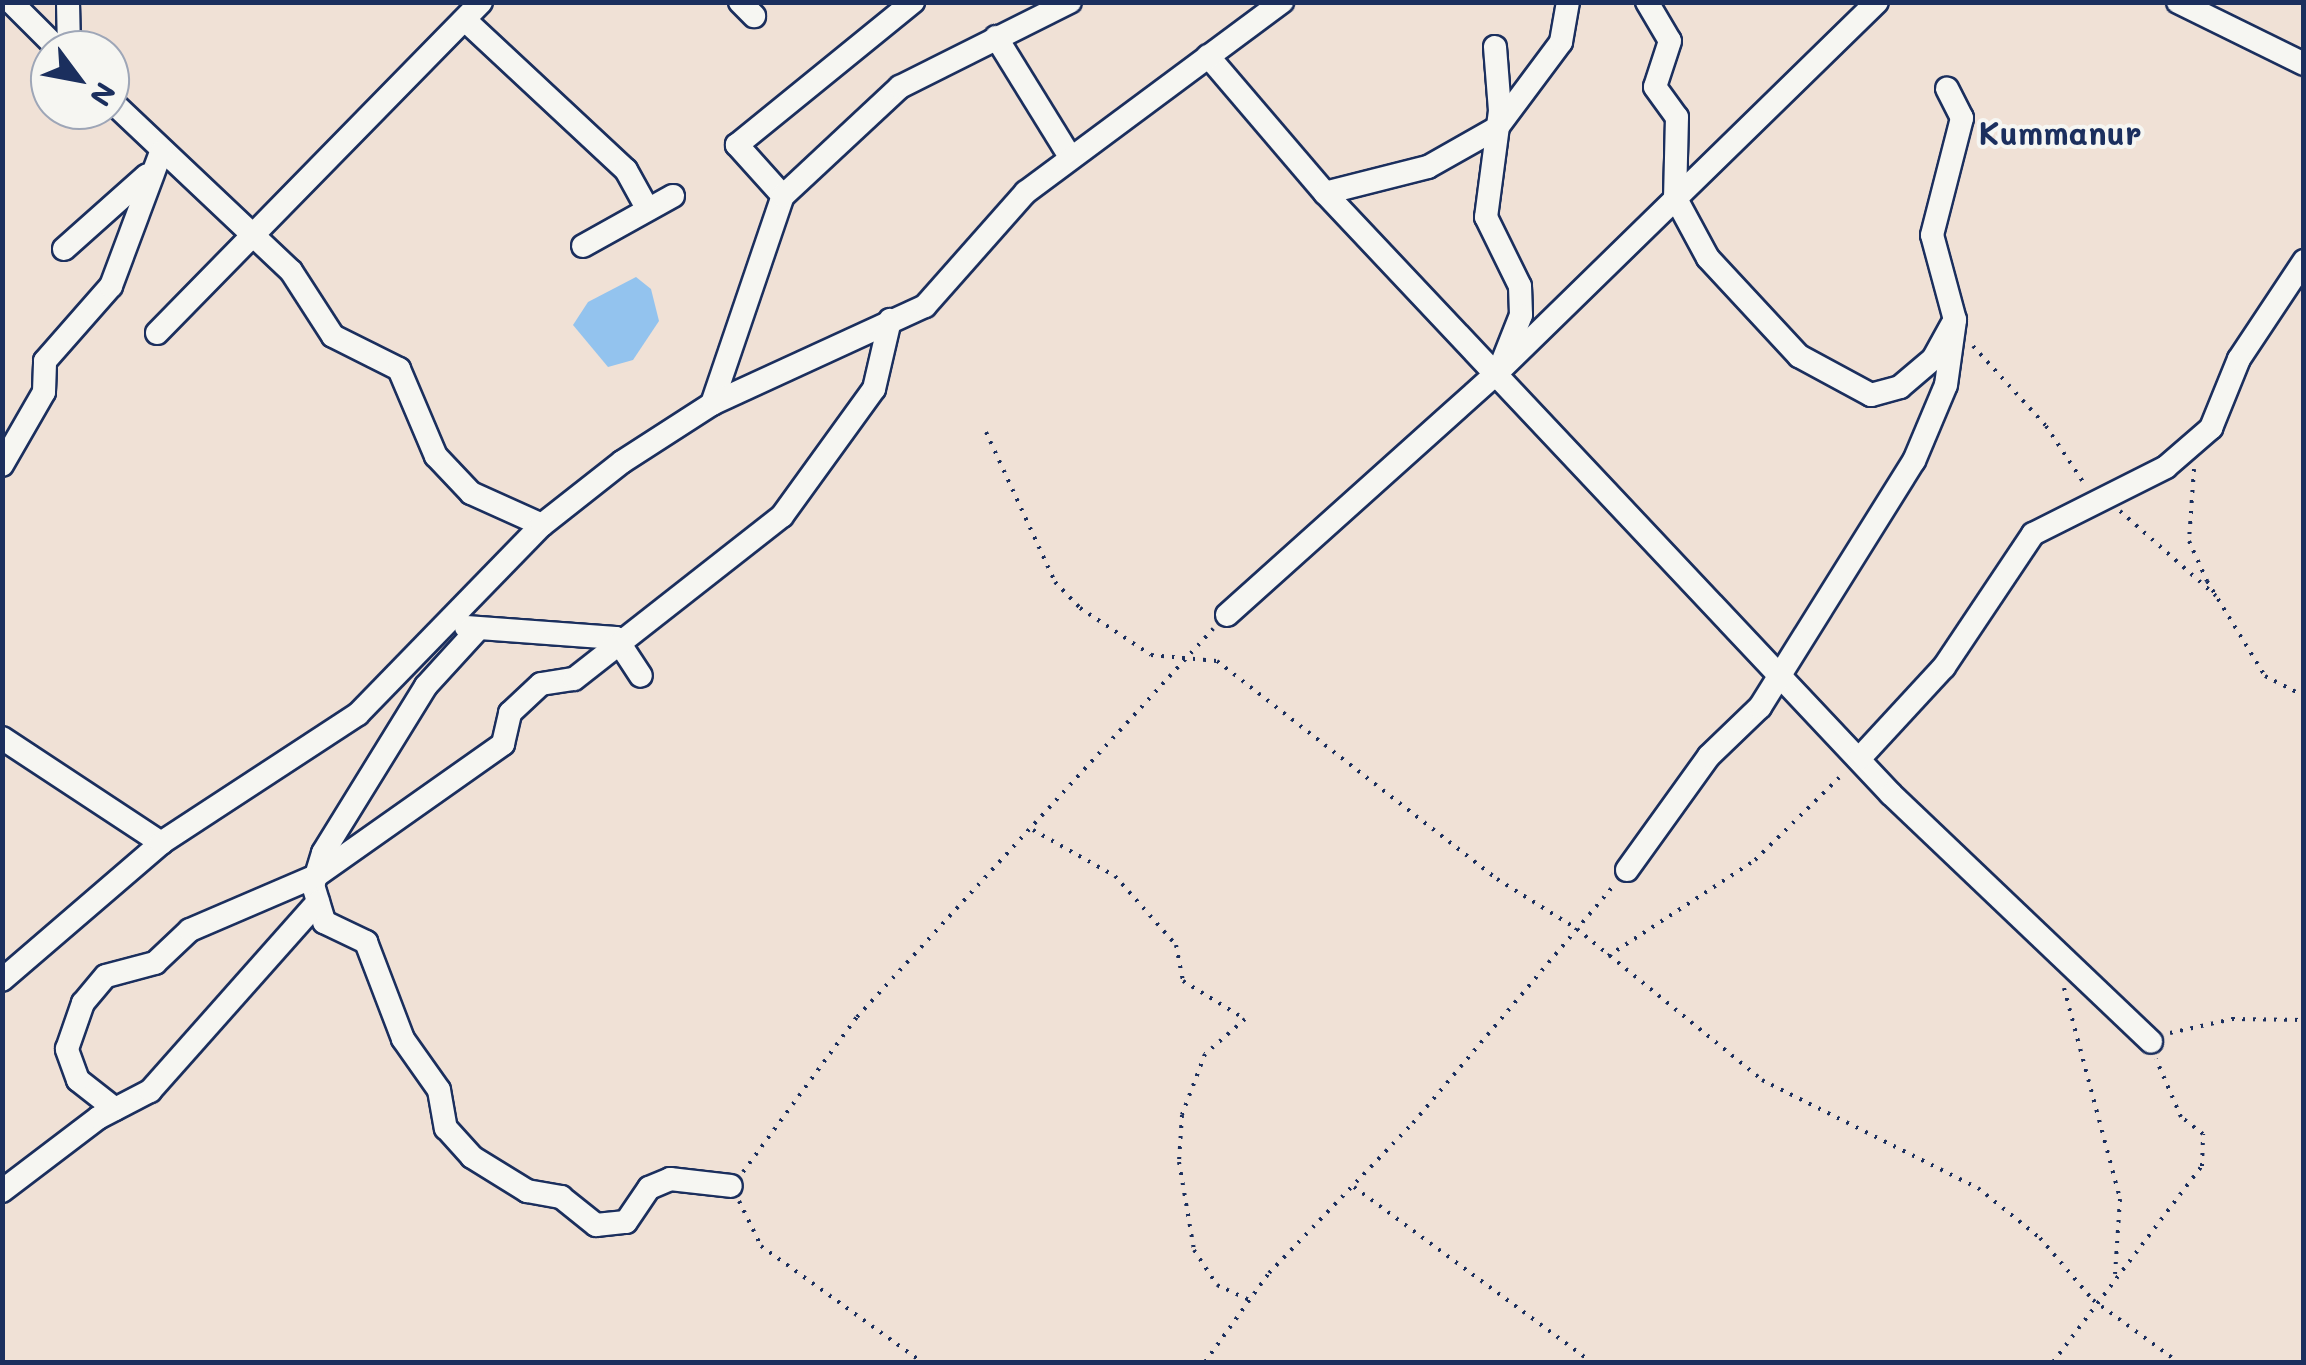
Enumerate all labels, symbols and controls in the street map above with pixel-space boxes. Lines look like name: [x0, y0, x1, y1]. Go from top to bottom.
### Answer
north arrow: [30, 30, 130, 130]
text: N: [83, 76, 125, 113]
district label: Kummanur: [1978, 113, 2142, 151]

